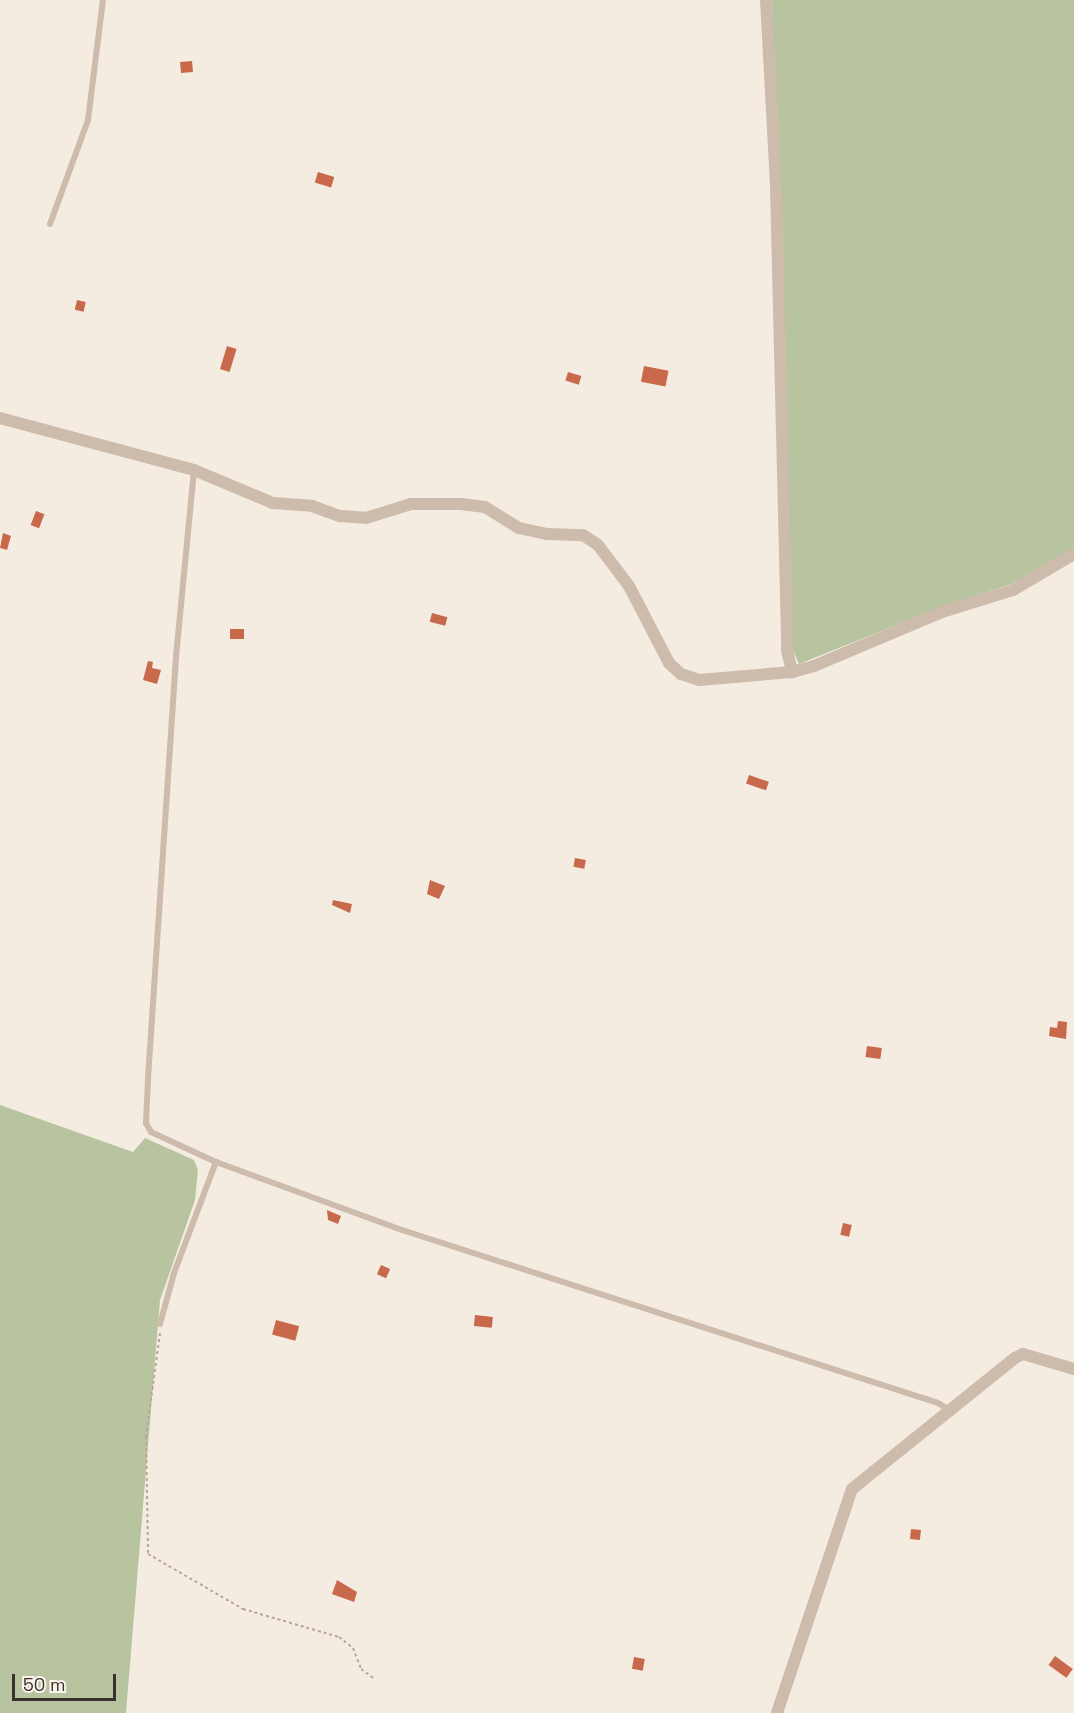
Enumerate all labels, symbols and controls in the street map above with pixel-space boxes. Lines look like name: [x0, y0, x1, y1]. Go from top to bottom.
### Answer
scale bar: [15, 1662, 118, 1700]
text: 50 m: [23, 1673, 65, 1696]

